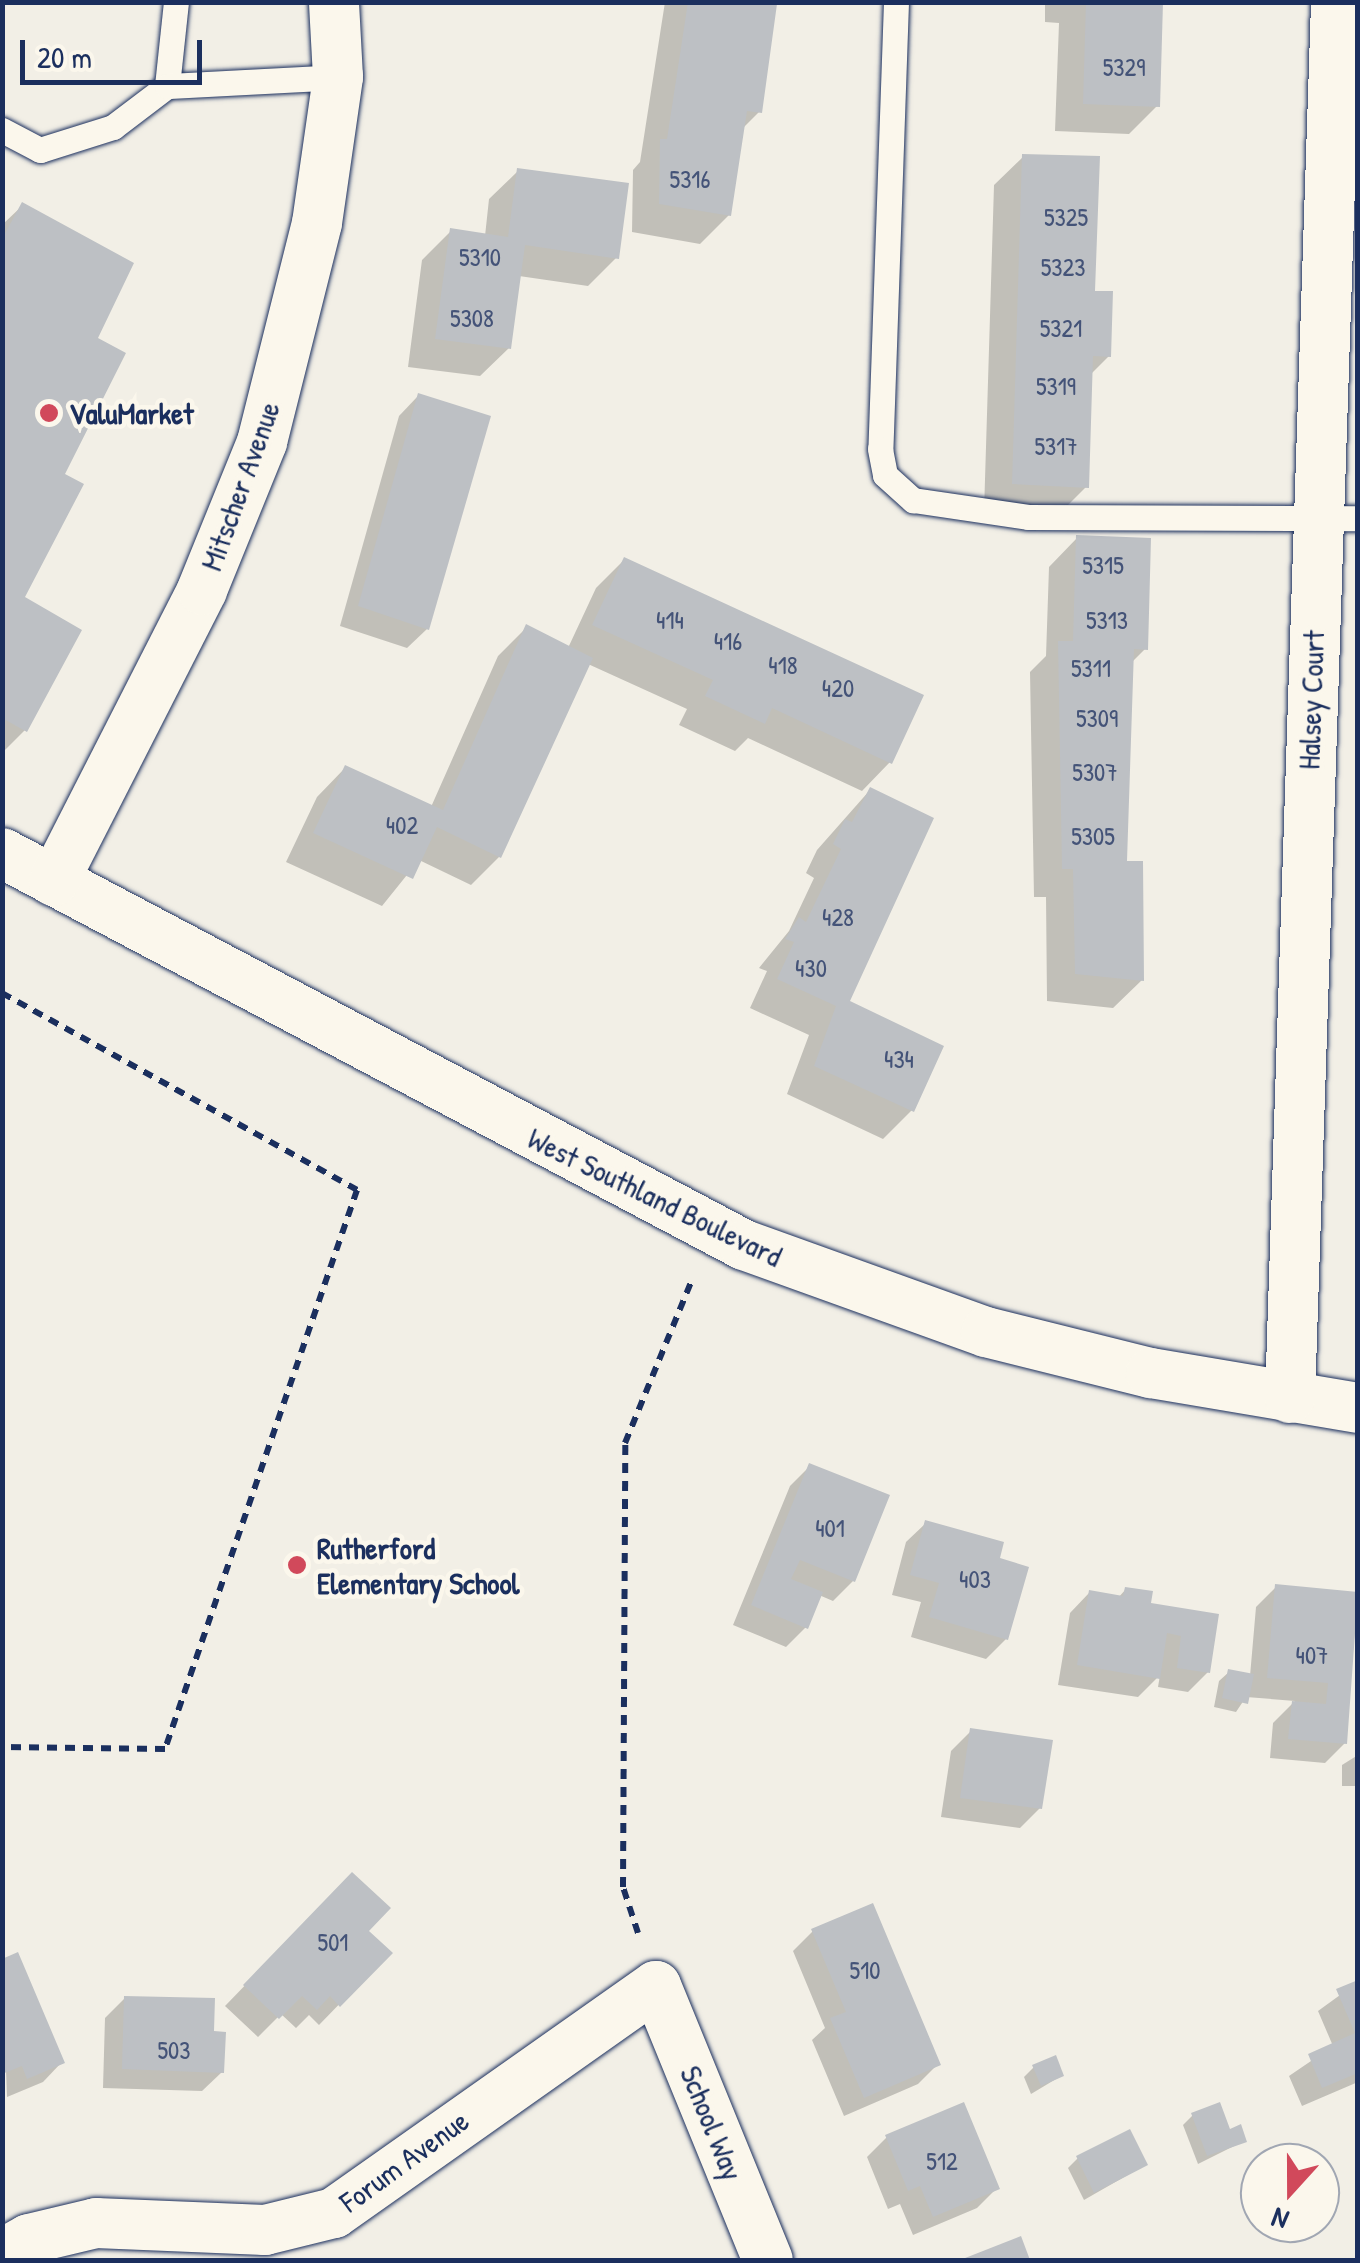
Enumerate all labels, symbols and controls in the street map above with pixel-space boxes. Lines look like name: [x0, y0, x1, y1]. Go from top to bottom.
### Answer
scale bar: [25, 20, 208, 82]
text: 20 m: [37, 37, 92, 77]
house number: 5329: [1103, 52, 1145, 82]
house number: 5316: [670, 164, 710, 194]
house number: 5325: [1044, 202, 1088, 232]
house number: 5310: [459, 242, 501, 272]
house number: 5323: [1041, 252, 1085, 282]
house number: 5308: [450, 303, 494, 333]
house number: 5321: [1040, 313, 1082, 343]
house number: 5319: [1036, 371, 1076, 401]
place label: ValuMarket: [69, 395, 193, 431]
street label: Mitscher Avenue: [193, 397, 287, 575]
marker: ValuMarket: [38, 402, 60, 424]
house number: 5317: [1034, 431, 1078, 461]
house number: 5315: [1082, 550, 1124, 580]
house number: 414: [656, 605, 684, 635]
house number: 5313: [1086, 605, 1128, 635]
house number: 416: [714, 626, 742, 656]
street label: Halsey Court: [1291, 630, 1331, 770]
house number: 418: [768, 650, 798, 680]
house number: 5311: [1071, 653, 1111, 683]
house number: 420: [822, 673, 854, 703]
house number: 5309: [1076, 703, 1118, 733]
house number: 5307: [1072, 757, 1118, 787]
house number: 402: [386, 810, 418, 840]
house number: 5305: [1071, 821, 1115, 851]
house number: 428: [822, 902, 854, 932]
house number: 430: [795, 953, 827, 983]
house number: 434: [884, 1044, 914, 1074]
street label: West Southland Boulevard: [522, 1120, 788, 1274]
house number: 401: [815, 1513, 845, 1543]
place label: Rutherford Elementary School: [317, 1530, 519, 1600]
marker: Rutherford Elementary School: [286, 1554, 308, 1576]
house number: 403: [959, 1564, 991, 1594]
house number: 407: [1296, 1640, 1328, 1670]
house number: 501: [318, 1927, 348, 1957]
house number: 510: [850, 1955, 880, 1985]
house number: 503: [158, 2035, 190, 2065]
street label: School Way: [673, 2061, 751, 2185]
street label: Forum Avenue: [333, 2102, 475, 2220]
north arrow: [1240, 2143, 1340, 2243]
house number: 512: [926, 2146, 958, 2176]
text: N: [1266, 2199, 1294, 2240]

